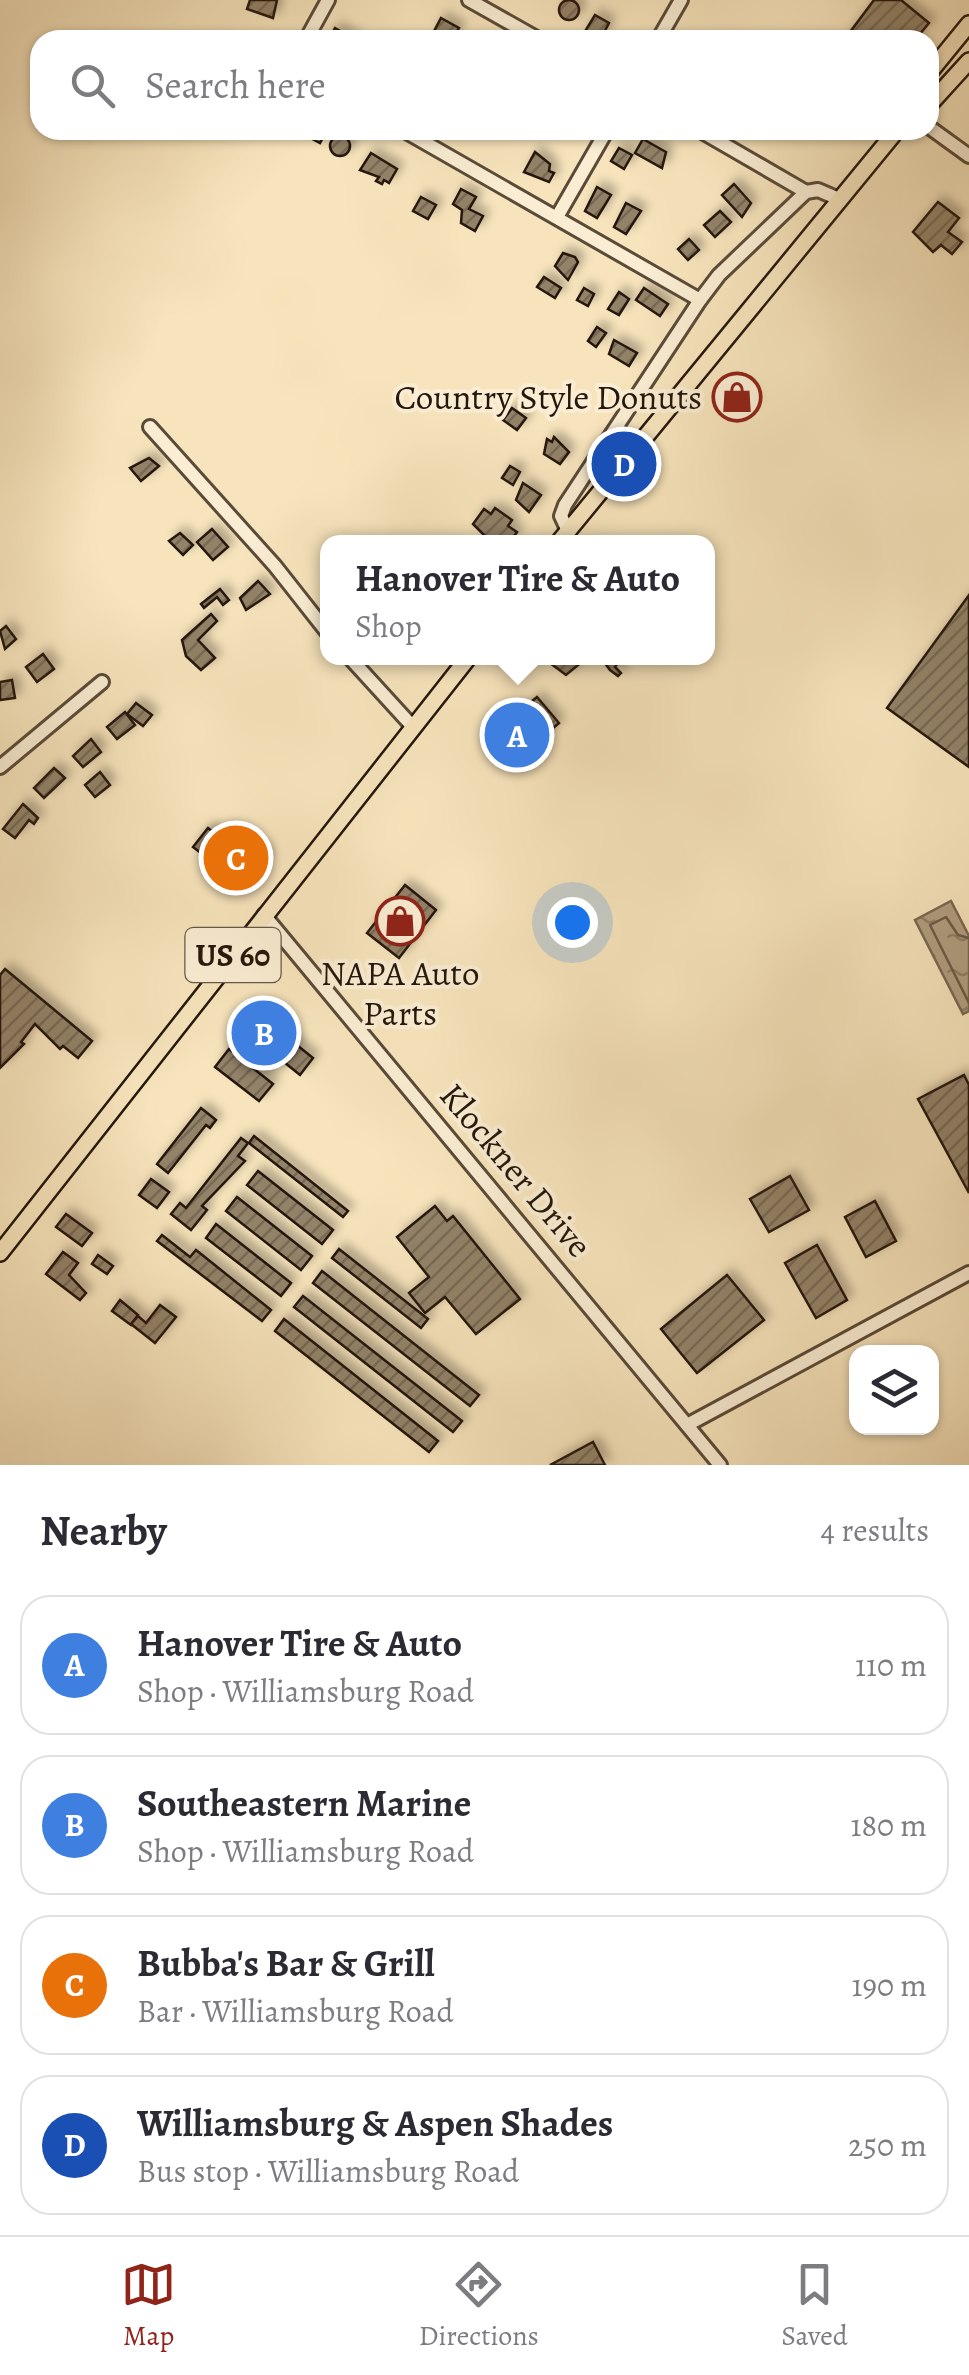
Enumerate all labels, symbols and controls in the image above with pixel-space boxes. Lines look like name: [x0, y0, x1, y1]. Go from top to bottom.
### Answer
search box: [30, 30, 939, 140]
icon: search: [65, 58, 120, 113]
text: Search here: [145, 59, 326, 111]
shop icon: Country Style Donuts: [711, 371, 763, 423]
place label: Country Style Donuts: [395, 373, 702, 421]
pin: D: [592, 426, 656, 502]
popup: [320, 535, 715, 665]
text: Hanover Tire & Auto: [355, 552, 680, 604]
text: Shop: [355, 604, 422, 648]
pin: A: [484, 698, 550, 772]
pin: C: [204, 820, 268, 896]
shop icon: NAPA Auto Parts: [374, 895, 426, 947]
your location: [547, 897, 598, 948]
road number: US 60: [186, 928, 280, 982]
place label: NAPA Auto Parts: [321, 949, 479, 1037]
pin: B: [232, 996, 296, 1070]
street label: Klockner Drive: [429, 1073, 603, 1267]
map controls: [849, 1345, 939, 1435]
button: layers: [849, 1345, 939, 1435]
text: Nearby: [40, 1502, 167, 1559]
text: 4 results: [820, 1508, 929, 1552]
text: Hanover Tire & Auto: [137, 1617, 462, 1669]
text: A: [64, 1643, 85, 1687]
text: 110 m: [855, 1643, 927, 1687]
text: Shop · Williamsburg Road: [137, 1669, 474, 1713]
text: Southeastern Marine: [137, 1777, 471, 1829]
text: B: [64, 1803, 85, 1847]
text: 180 m: [851, 1803, 927, 1847]
text: Shop · Williamsburg Road: [137, 1829, 474, 1873]
text: Bubba's Bar & Grill: [137, 1937, 435, 1989]
text: C: [65, 1963, 84, 2007]
text: 190 m: [851, 1963, 927, 2007]
text: Bar · Williamsburg Road: [137, 1989, 454, 2033]
text: Williamsburg & Aspen Shades: [137, 2097, 613, 2149]
text: D: [63, 2123, 86, 2167]
text: 250 m: [848, 2123, 927, 2167]
text: Bus stop · Williamsburg Road: [137, 2149, 519, 2193]
tab: Map: [121, 2257, 176, 2355]
tab: Directions: [419, 2257, 539, 2355]
tab: Saved: [781, 2257, 848, 2355]

